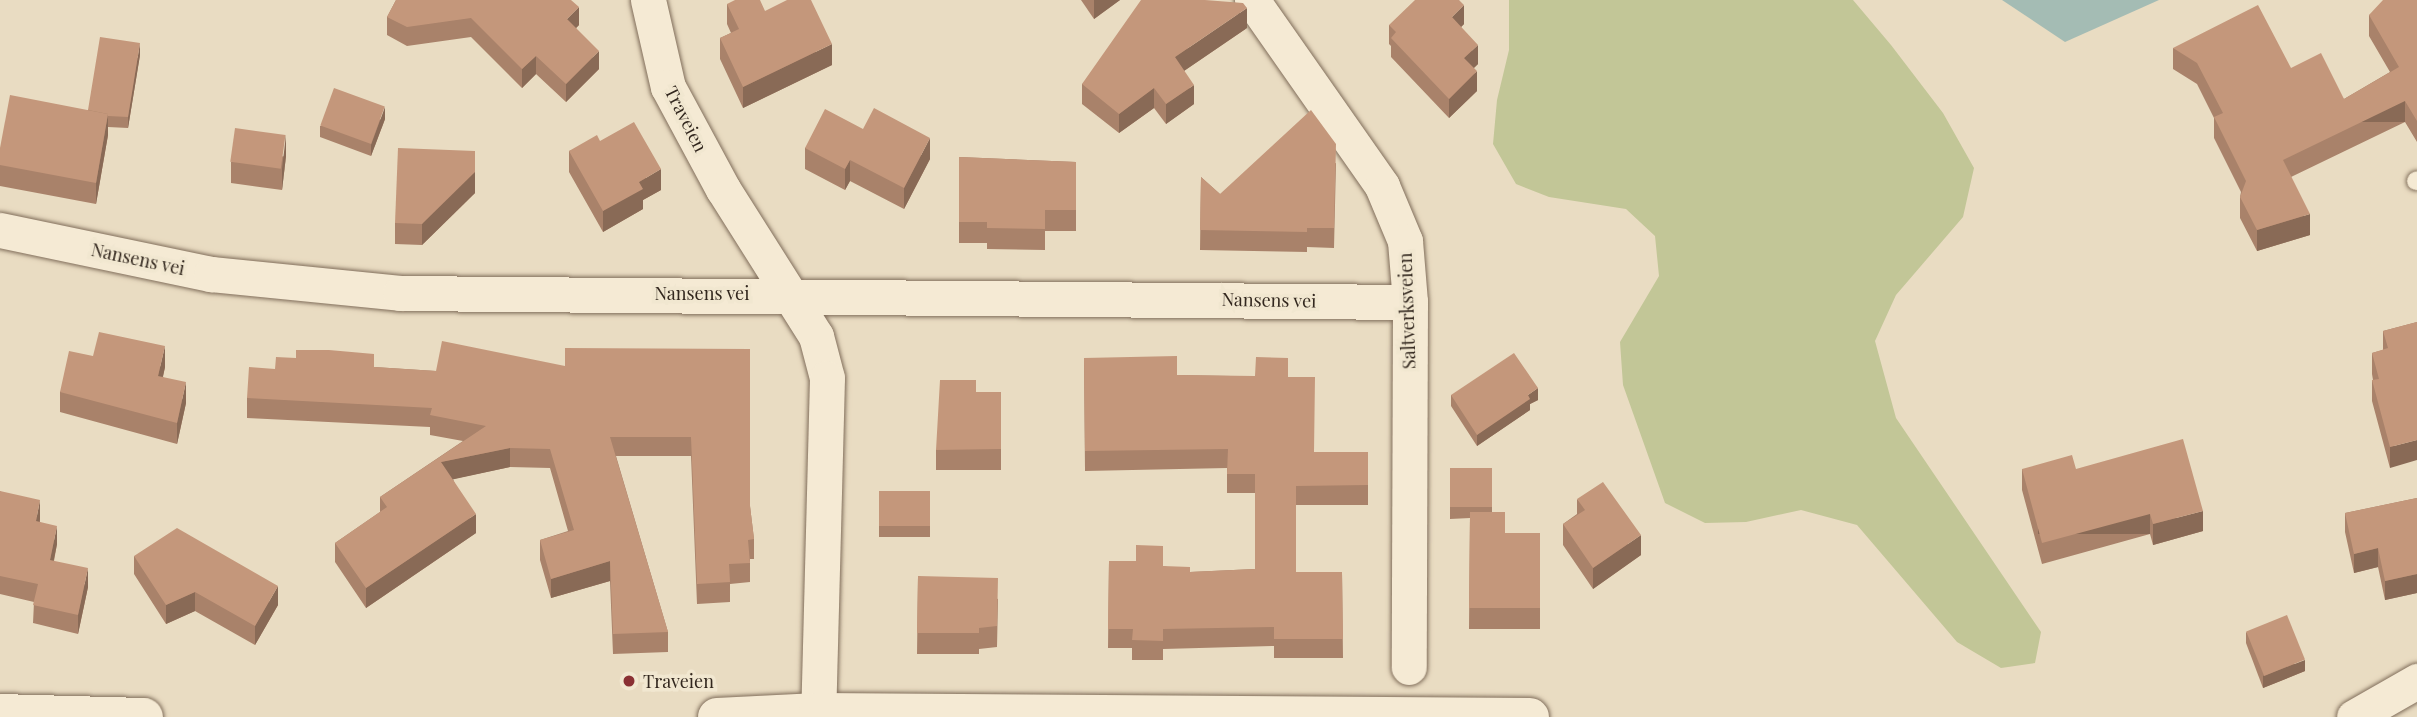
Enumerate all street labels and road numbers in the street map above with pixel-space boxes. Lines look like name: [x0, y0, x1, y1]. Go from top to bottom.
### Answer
street label: Traveien: [660, 82, 712, 156]
street label: Nansens vei: [89, 239, 187, 279]
street label: Saltverksveien: [1394, 252, 1420, 370]
street label: Nansens vei: [654, 282, 750, 304]
street label: Nansens vei: [1221, 288, 1317, 312]

